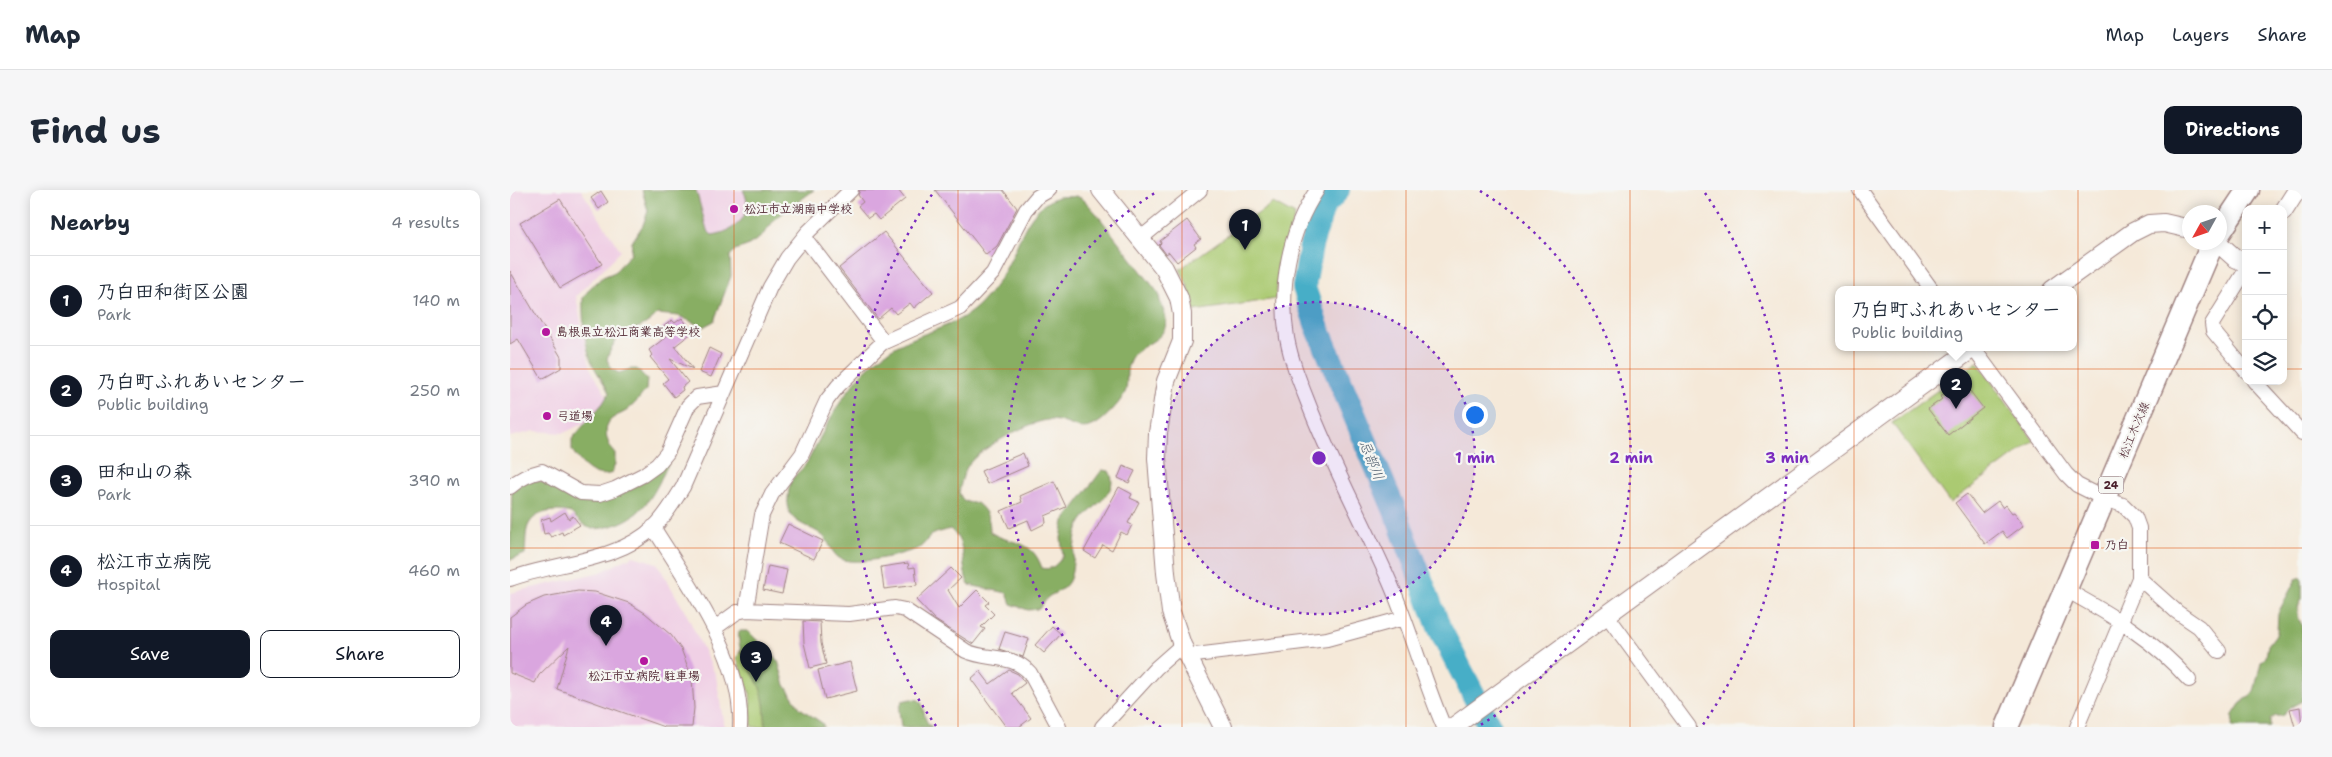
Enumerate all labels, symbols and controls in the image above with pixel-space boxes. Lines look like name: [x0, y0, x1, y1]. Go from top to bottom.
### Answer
text: Map: [25, 19, 81, 51]
text: Map: [2106, 23, 2144, 47]
text: Layers: [2172, 23, 2229, 47]
text: Share: [2257, 23, 2307, 47]
button: Directions: [2164, 106, 2302, 154]
text: Find us: [30, 107, 161, 154]
place label: 松江市立湖南中学校: [744, 201, 852, 217]
marker: 松江市立湖南中学校: [728, 203, 740, 215]
north arrow: [2182, 205, 2227, 250]
map controls: [2242, 205, 2287, 385]
button: +: [2242, 205, 2287, 250]
text: Nearby: [50, 209, 130, 237]
pin: 1: [1229, 209, 1261, 250]
text: 4 results: [391, 212, 460, 233]
button: −: [2242, 250, 2287, 295]
text: 乃白田和街区公園: [97, 279, 249, 304]
popup: [1835, 286, 2077, 351]
text: 1: [62, 290, 70, 311]
text: 140 m: [413, 290, 460, 311]
button: locate: [2242, 295, 2287, 340]
text: 乃白町ふれあいセンター: [1851, 297, 2061, 322]
text: Park: [97, 304, 131, 325]
text: Public building: [1851, 322, 1963, 343]
place label: 島根県立松江商業高等学校: [556, 324, 700, 340]
marker: 島根県立松江商業高等学校: [540, 326, 552, 338]
button: layers: [2242, 340, 2287, 385]
pin: 2: [1940, 368, 1972, 409]
text: 乃白町ふれあいセンター: [97, 369, 306, 394]
text: 2: [60, 380, 72, 401]
text: 250 m: [409, 380, 460, 401]
text: Public building: [97, 394, 209, 415]
street label: 松江木次線: [2115, 399, 2153, 461]
your location: [1462, 402, 1488, 428]
place label: 弓道場: [557, 408, 593, 424]
marker: 弓道場: [541, 410, 553, 422]
water label: 忌部川: [1356, 437, 1388, 483]
text: 1 min: [1455, 448, 1495, 468]
text: 2 min: [1609, 448, 1653, 468]
text: 3 min: [1765, 448, 1809, 468]
centre of rings: [1310, 449, 1328, 467]
text: 田和山の森: [97, 459, 192, 484]
text: 3: [60, 470, 72, 491]
text: 390 m: [408, 470, 460, 491]
road number: 24: [2098, 476, 2124, 494]
text: Park: [97, 484, 131, 505]
place label: 乃白: [2105, 537, 2129, 553]
marker: 乃白: [2089, 539, 2101, 551]
text: 松江市立病院: [97, 549, 211, 574]
text: 4: [60, 560, 72, 581]
text: 460 m: [408, 560, 460, 581]
text: Hospital: [97, 574, 160, 595]
pin: 4: [590, 605, 622, 646]
button: Save: [50, 630, 250, 678]
button: Share: [260, 630, 460, 678]
pin: 3: [740, 641, 772, 682]
marker: 松江市立病院 駐車場: [638, 655, 650, 667]
place label: 松江市立病院 駐車場: [588, 668, 700, 684]

